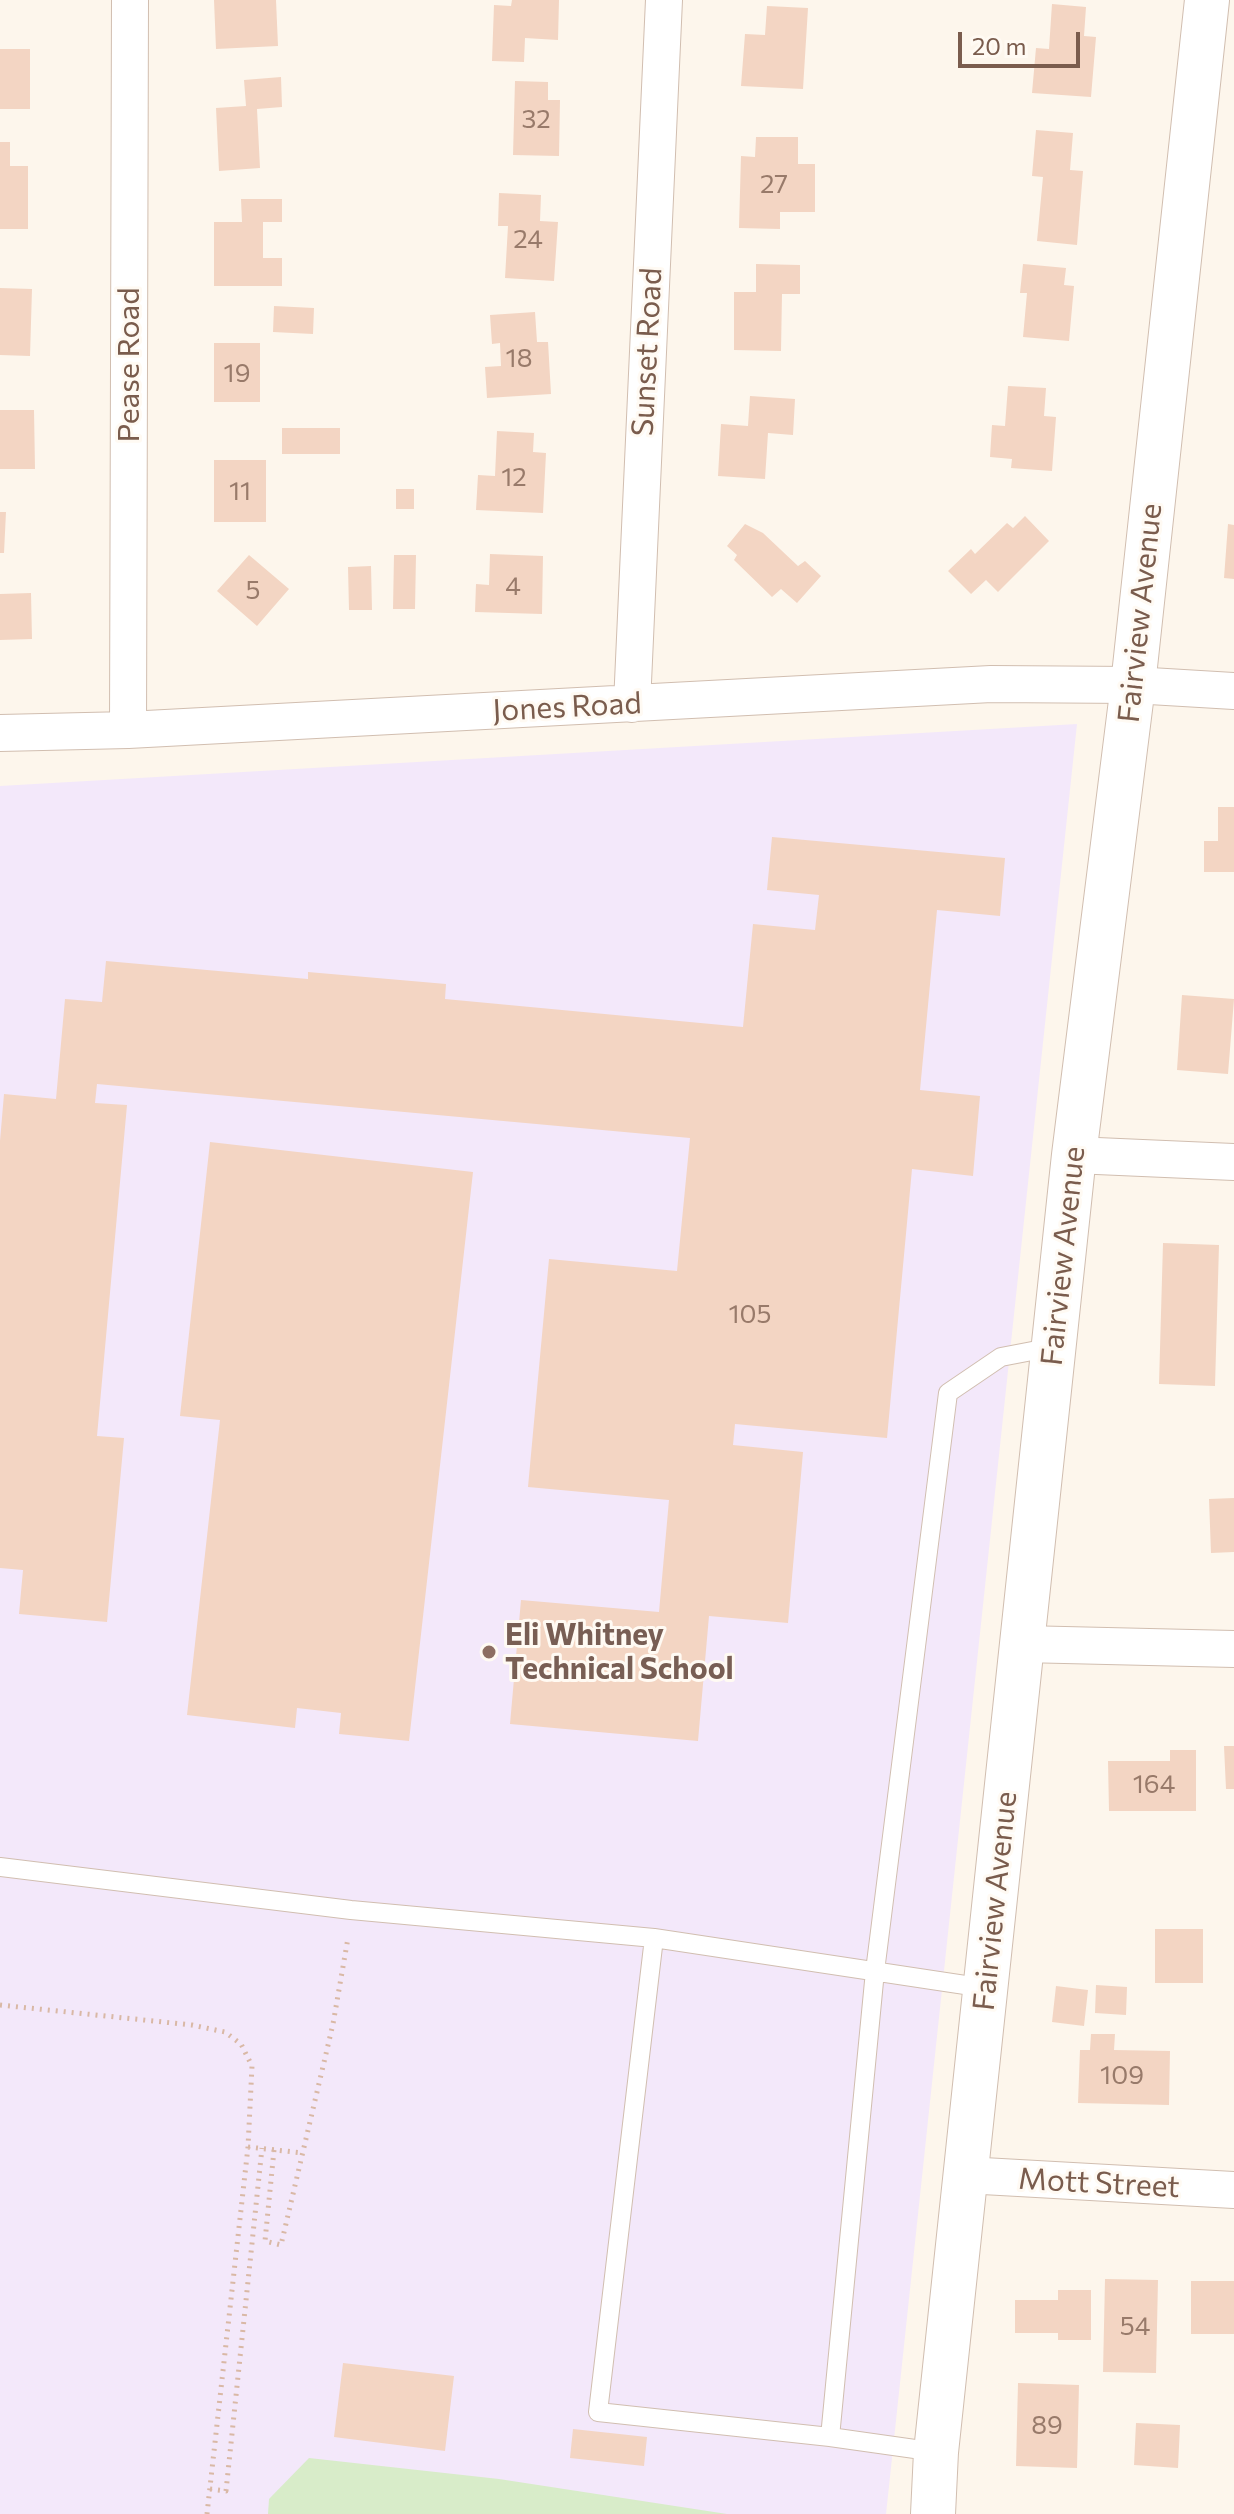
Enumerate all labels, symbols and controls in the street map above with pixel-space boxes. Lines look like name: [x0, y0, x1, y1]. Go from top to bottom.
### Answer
scale bar: [962, 16, 1084, 66]
text: 20 m: [972, 31, 1026, 60]
house number: 32: [521, 103, 551, 135]
house number: 27: [760, 168, 788, 200]
house number: 24: [513, 223, 543, 255]
street label: Sunset Road: [625, 267, 669, 437]
street label: Pease Road: [111, 287, 147, 443]
house number: 18: [506, 342, 532, 374]
house number: 19: [224, 357, 250, 389]
house number: 12: [501, 461, 527, 493]
house number: 11: [229, 475, 251, 507]
street label: Fairview Avenue: [1111, 502, 1169, 724]
house number: 4: [505, 570, 521, 602]
house number: 5: [246, 574, 260, 606]
street label: Jones Road: [492, 685, 642, 729]
street label: Fairview Avenue: [1034, 1145, 1092, 1367]
house number: 105: [728, 1298, 772, 1330]
place label: Eli Whitney Technical School: [505, 1617, 734, 1688]
marker: Eli Whitney Technical School: [480, 1643, 498, 1661]
house number: 164: [1133, 1768, 1175, 1800]
street label: Fairview Avenue: [966, 1790, 1024, 2012]
house number: 109: [1100, 2059, 1144, 2091]
street label: Mott Street: [1017, 2161, 1181, 2205]
house number: 54: [1120, 2310, 1150, 2342]
house number: 89: [1031, 2409, 1063, 2441]

